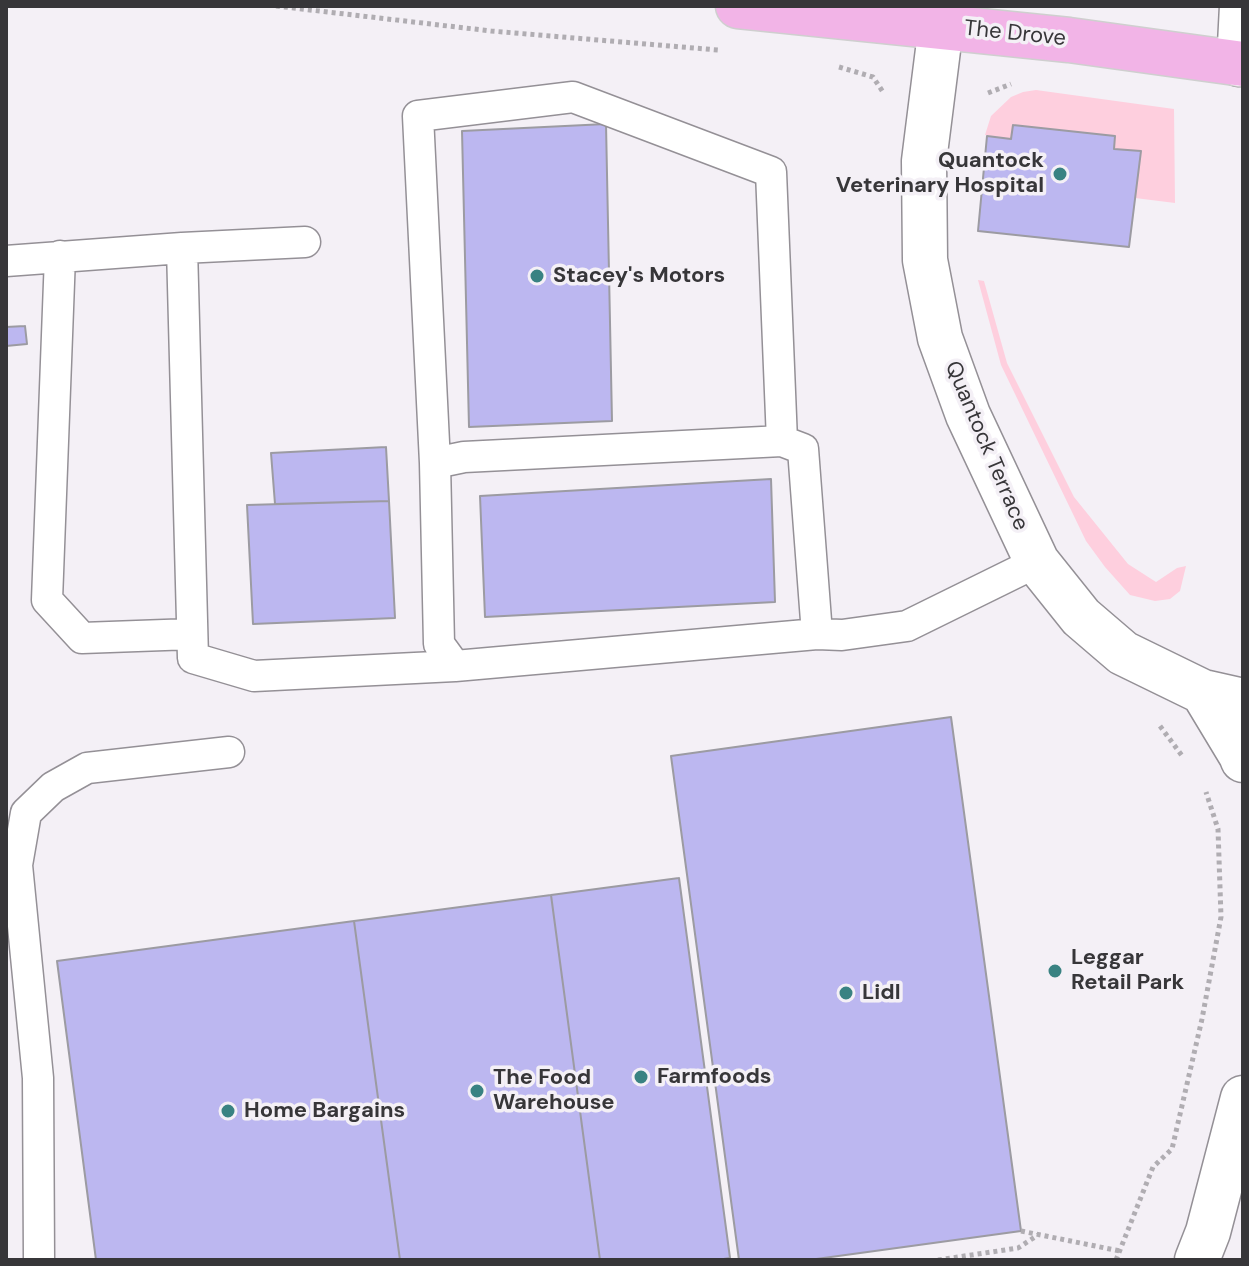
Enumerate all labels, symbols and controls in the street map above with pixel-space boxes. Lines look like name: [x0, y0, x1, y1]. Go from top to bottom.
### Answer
street label: The Drove: [963, 16, 1067, 52]
place label: Quantock Veterinary Hospital: [836, 148, 1044, 200]
marker: Quantock Veterinary Hospital: [1051, 165, 1069, 183]
place label: Stacey's Motors: [553, 263, 725, 289]
marker: Stacey's Motors: [528, 267, 546, 285]
street label: Quantock Terrace: [938, 357, 1034, 535]
place label: Leggar Retail Park: [1071, 945, 1184, 996]
marker: Leggar Retail Park: [1046, 962, 1064, 980]
place label: Lidl: [862, 980, 901, 1006]
marker: Lidl: [837, 984, 855, 1002]
place label: Farmfoods: [657, 1064, 772, 1090]
place label: The Food Warehouse: [493, 1065, 615, 1116]
marker: Farmfoods: [632, 1068, 650, 1086]
marker: The Food Warehouse: [468, 1082, 486, 1100]
place label: Home Bargains: [244, 1098, 405, 1124]
marker: Home Bargains: [219, 1102, 237, 1120]

